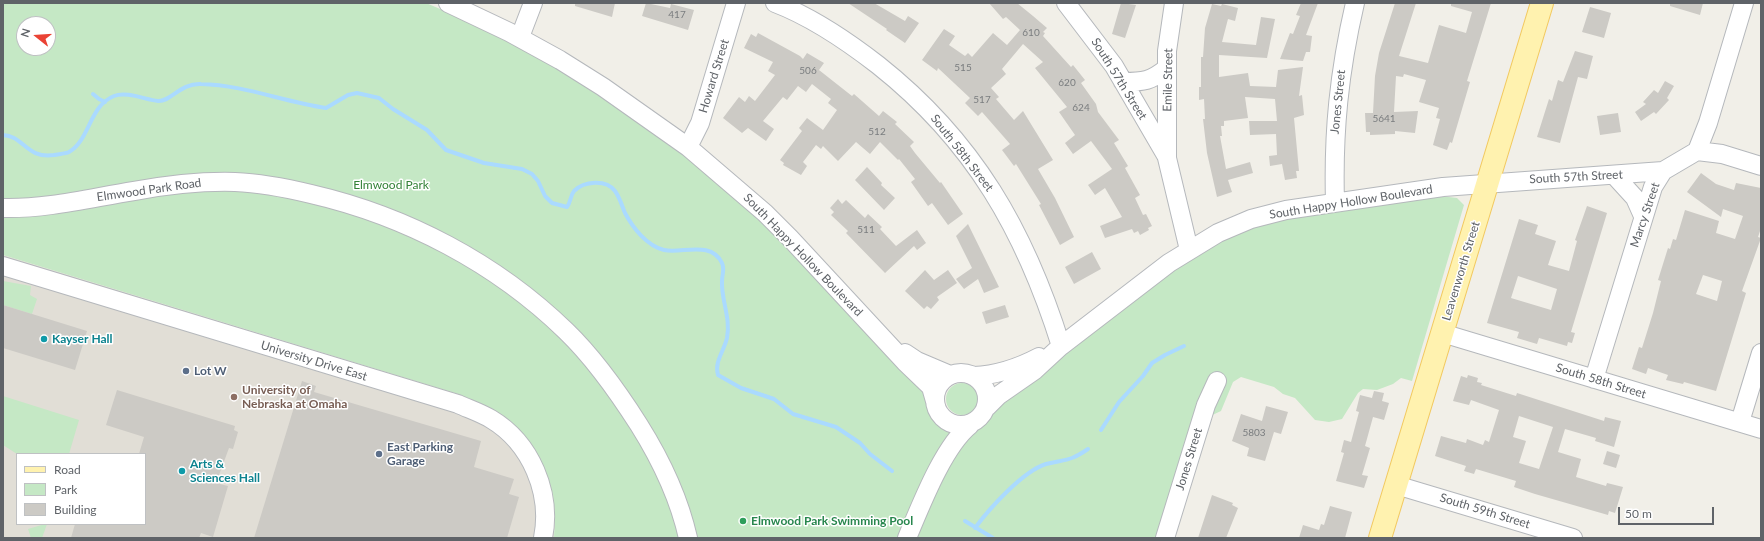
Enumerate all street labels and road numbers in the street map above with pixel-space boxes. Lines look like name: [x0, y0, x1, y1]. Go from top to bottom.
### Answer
street label: South 57th Street: [1088, 35, 1150, 123]
street label: Howard Street: [696, 37, 732, 115]
street label: Emile Street: [1160, 48, 1176, 112]
street label: Jones Street: [1327, 69, 1349, 135]
street label: South 58th Street: [928, 112, 996, 194]
street label: South 57th Street: [1529, 167, 1623, 187]
street label: Elmwood Park Road: [96, 176, 202, 204]
street label: Marcy Street: [1627, 181, 1663, 249]
street label: South Happy Hollow Boulevard: [1268, 182, 1434, 222]
street label: South Happy Hollow Boulevard: [740, 191, 866, 319]
street label: Leavenworth Street: [1439, 220, 1483, 322]
street label: University Drive East: [259, 338, 369, 384]
street label: South 58th Street: [1554, 360, 1648, 402]
street label: Jones Street: [1173, 426, 1205, 492]
street label: South 59th Street: [1438, 490, 1532, 532]

